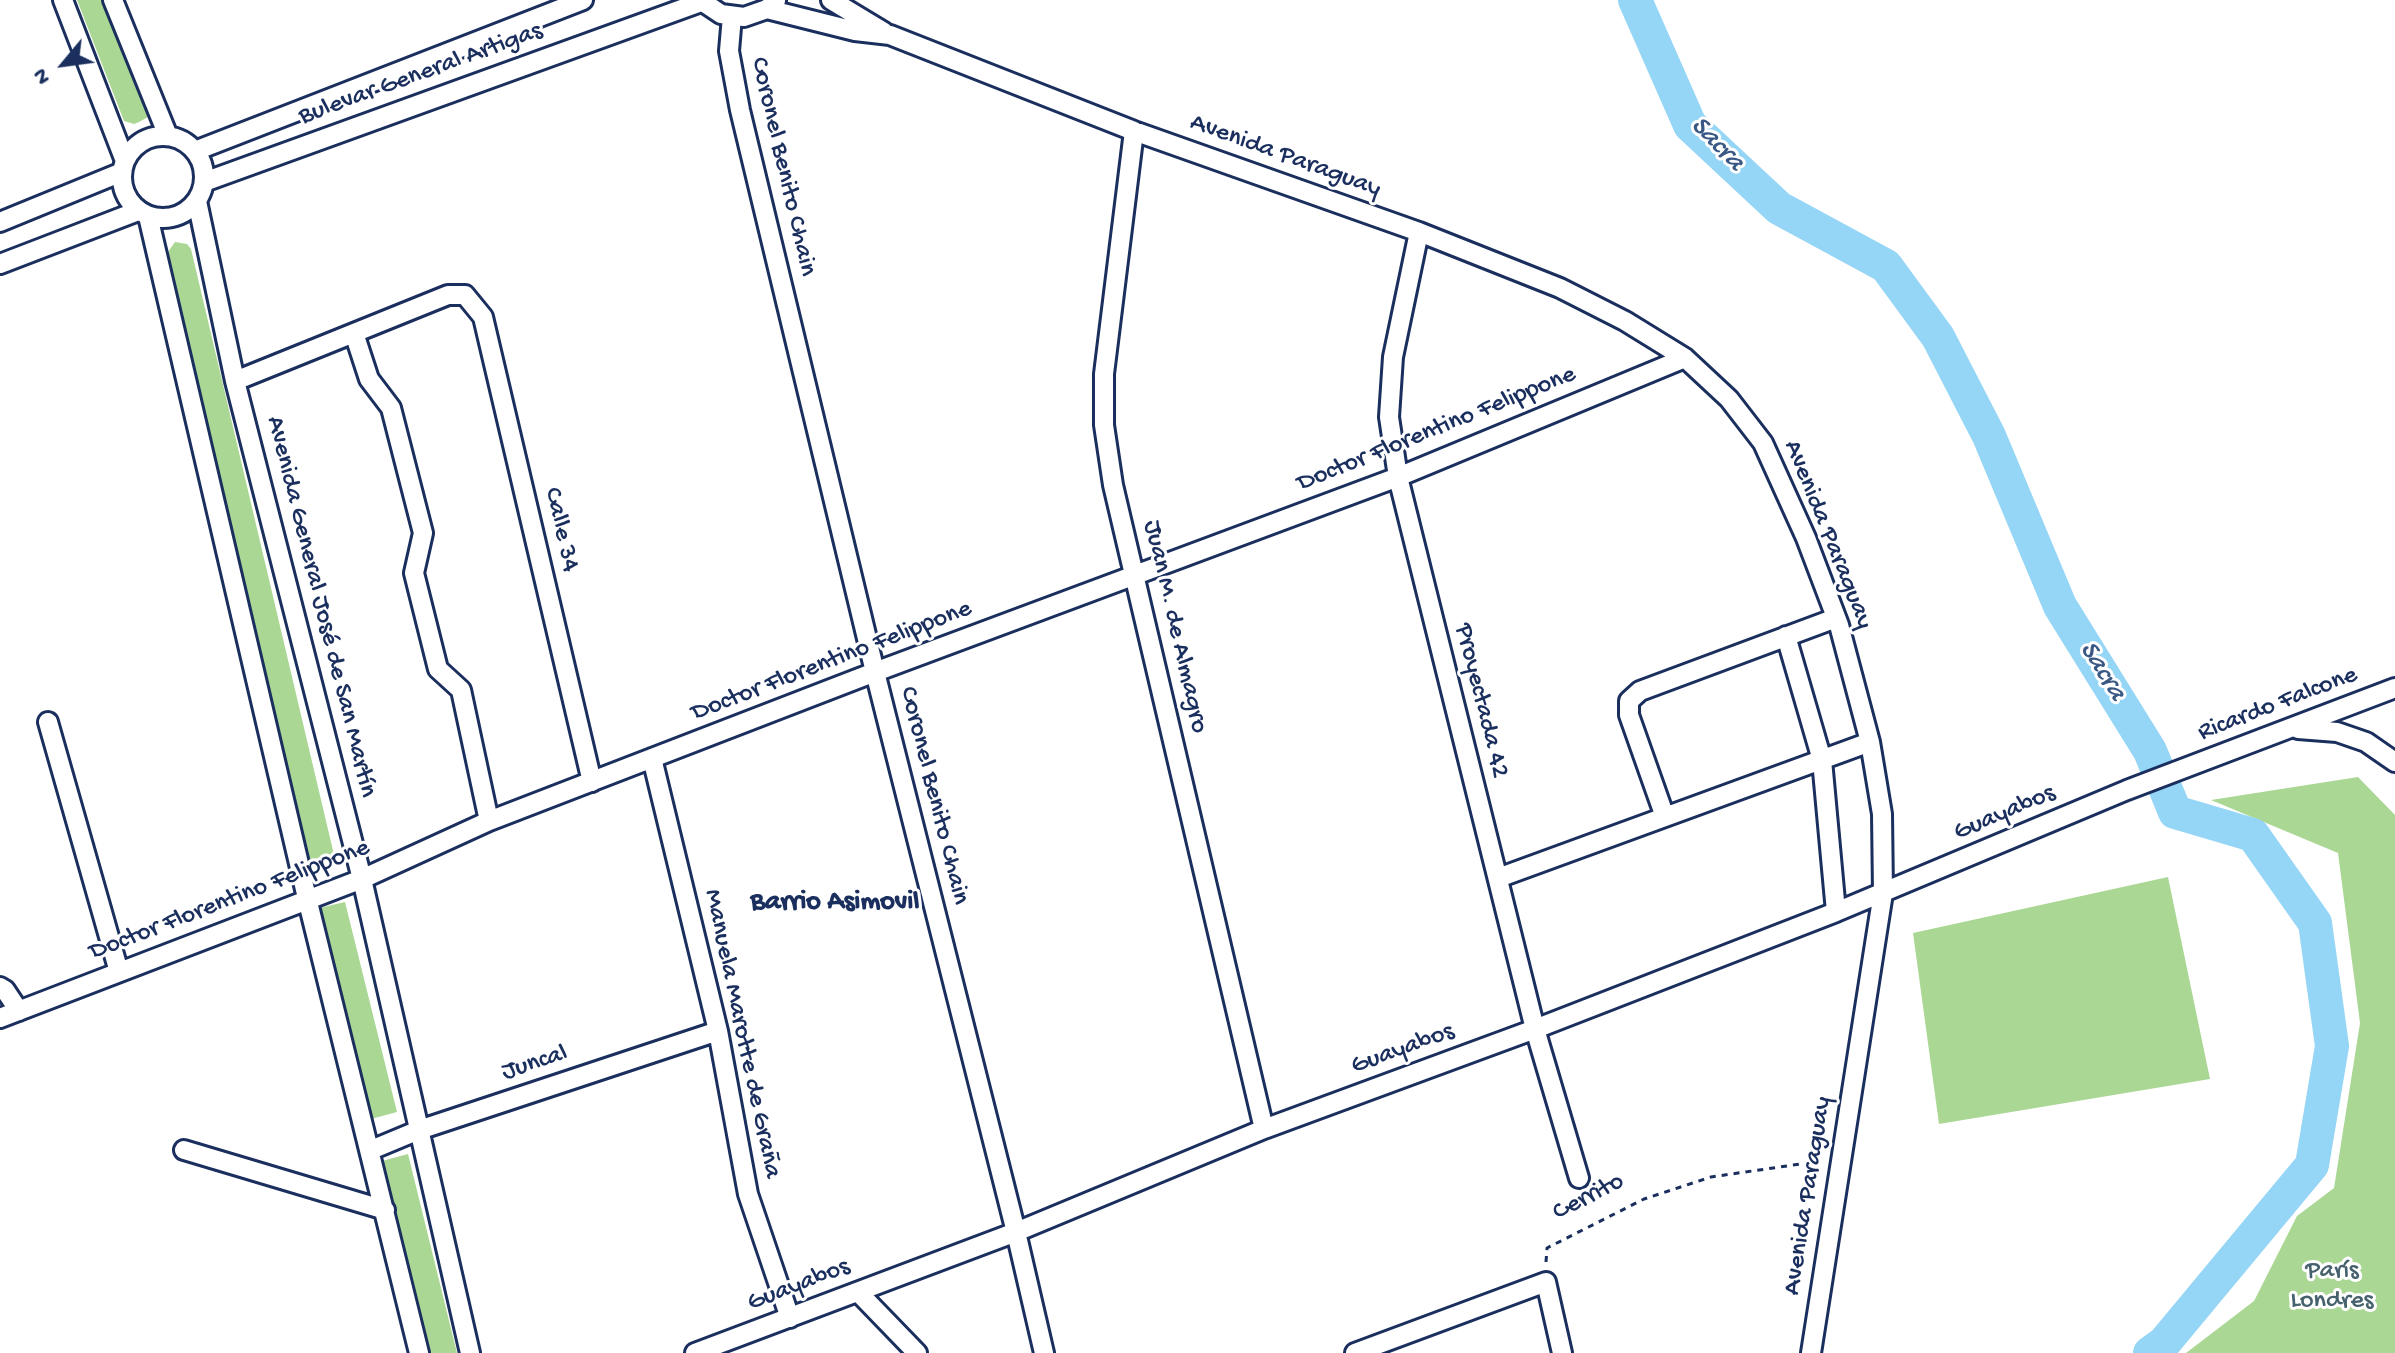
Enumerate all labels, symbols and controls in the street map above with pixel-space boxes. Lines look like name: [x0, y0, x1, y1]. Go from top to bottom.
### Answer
street label: Bulevar General Artigas: [295, 16, 547, 134]
north arrow: [24, 24, 104, 104]
street label: Coronel Benito Chain: [742, 55, 822, 279]
text: N: [28, 63, 58, 88]
street label: Avenida Paraguay: [1185, 108, 1385, 206]
water label: Sacra: [1682, 110, 1750, 180]
street label: Doctor Florentino Felippone: [1293, 360, 1581, 500]
street label: Avenida General José de San Martín: [257, 413, 383, 801]
street label: Avenida Paraguay: [1775, 436, 1879, 634]
street label: Calle 34: [535, 485, 585, 575]
street label: Juan M. de Almagro: [1134, 518, 1214, 736]
street label: Doctor Florentino Felippone: [688, 594, 976, 730]
street label: Proyectada 42: [1446, 621, 1514, 781]
water label: Sacra: [2070, 636, 2132, 708]
street label: Ricardo Falcone: [2194, 660, 2362, 750]
street label: Coronel Benito Chain: [891, 684, 975, 908]
street label: Guayabos: [1950, 779, 2060, 849]
street label: Doctor Florentino Felippone: [86, 833, 374, 969]
street label: Manuela Marotte de Graña: [695, 887, 787, 1181]
district label: Barrio Asimovil: [751, 887, 919, 921]
street label: Guayabos: [1347, 1017, 1459, 1083]
street label: Juncal: [498, 1039, 572, 1089]
street label: Avenida Paraguay: [1778, 1094, 1840, 1298]
street label: Cerrito: [1548, 1167, 1630, 1229]
street label: Guayabos: [743, 1252, 855, 1320]
park label: París Londres: [2291, 1256, 2373, 1318]

